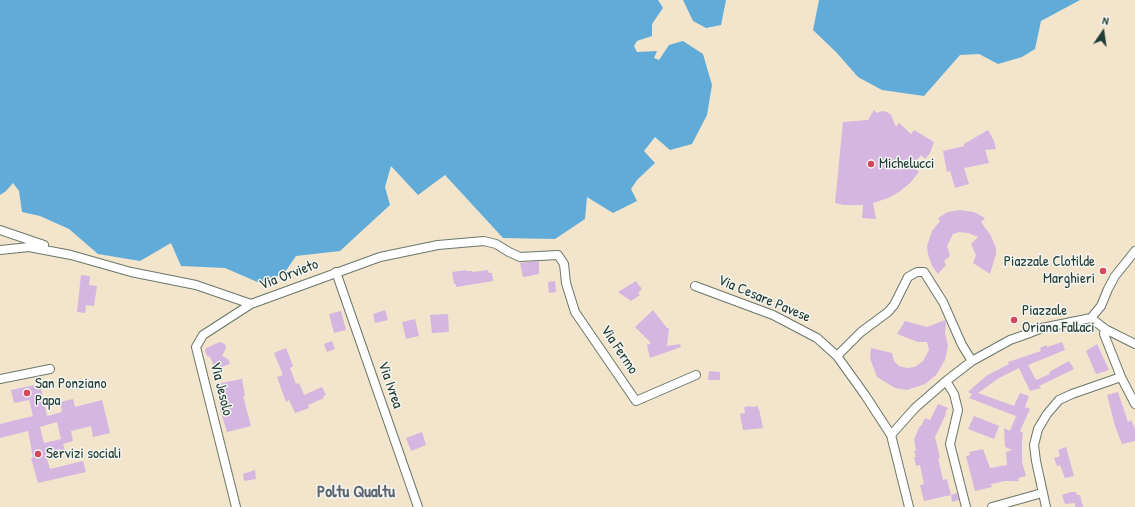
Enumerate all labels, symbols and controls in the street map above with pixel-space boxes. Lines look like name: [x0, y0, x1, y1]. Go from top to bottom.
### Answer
north arrow: [1083, 12, 1123, 52]
text: N: [1101, 13, 1110, 28]
place label: Michelucci: [879, 155, 934, 173]
marker: Michelucci: [866, 159, 876, 169]
place label: Piazzale Clotilde Marghieri: [1004, 253, 1095, 288]
street label: Via Orvieto: [257, 256, 321, 294]
marker: Piazzale Clotilde Marghieri: [1098, 266, 1108, 276]
street label: Via Cesare Pavese: [715, 271, 813, 327]
place label: Piazzale Oriana Fallaci: [1022, 302, 1094, 337]
marker: Piazzale Oriana Fallaci: [1009, 315, 1019, 325]
street label: Via Fermo: [596, 322, 642, 378]
street label: Via Ivrea: [374, 359, 406, 411]
street label: Via Jesolo: [206, 360, 236, 418]
place label: San Ponziano Papa: [35, 375, 107, 410]
marker: San Ponziano Papa: [22, 388, 32, 398]
place label: Servizi sociali: [46, 445, 121, 463]
marker: Servizi sociali: [33, 449, 43, 459]
district label: Poltu Qualtu: [317, 482, 395, 502]

